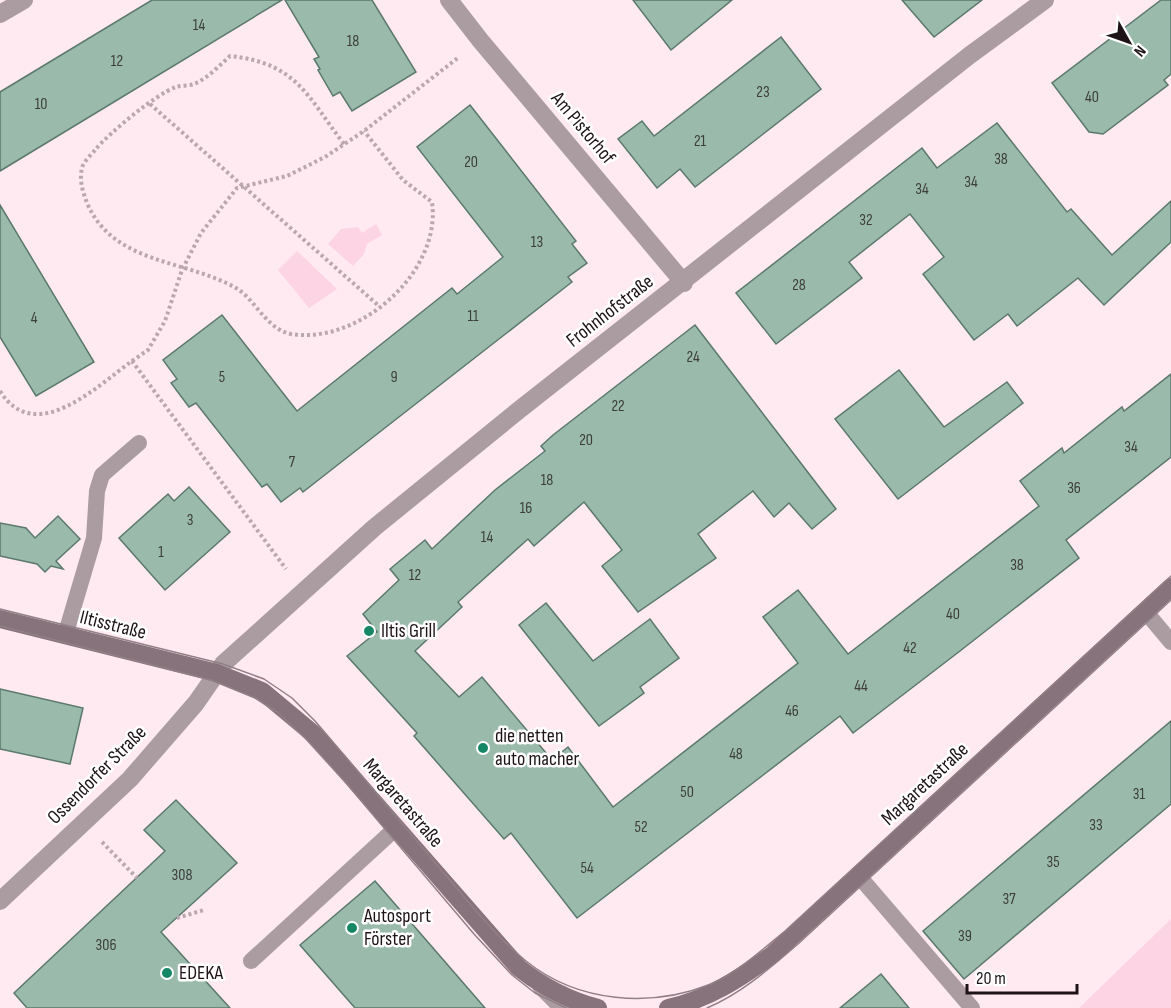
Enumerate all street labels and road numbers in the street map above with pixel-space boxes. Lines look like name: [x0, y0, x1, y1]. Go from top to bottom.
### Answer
street label: Am Pistorhof: [545, 86, 620, 169]
street label: Frohnhofstraße: [562, 270, 658, 352]
street label: Iltisstraße: [77, 605, 149, 645]
street label: Ossendorfer Straße: [43, 721, 151, 829]
street label: Margaretastraße: [877, 738, 973, 830]
street label: Margaretastraße: [358, 754, 448, 852]

